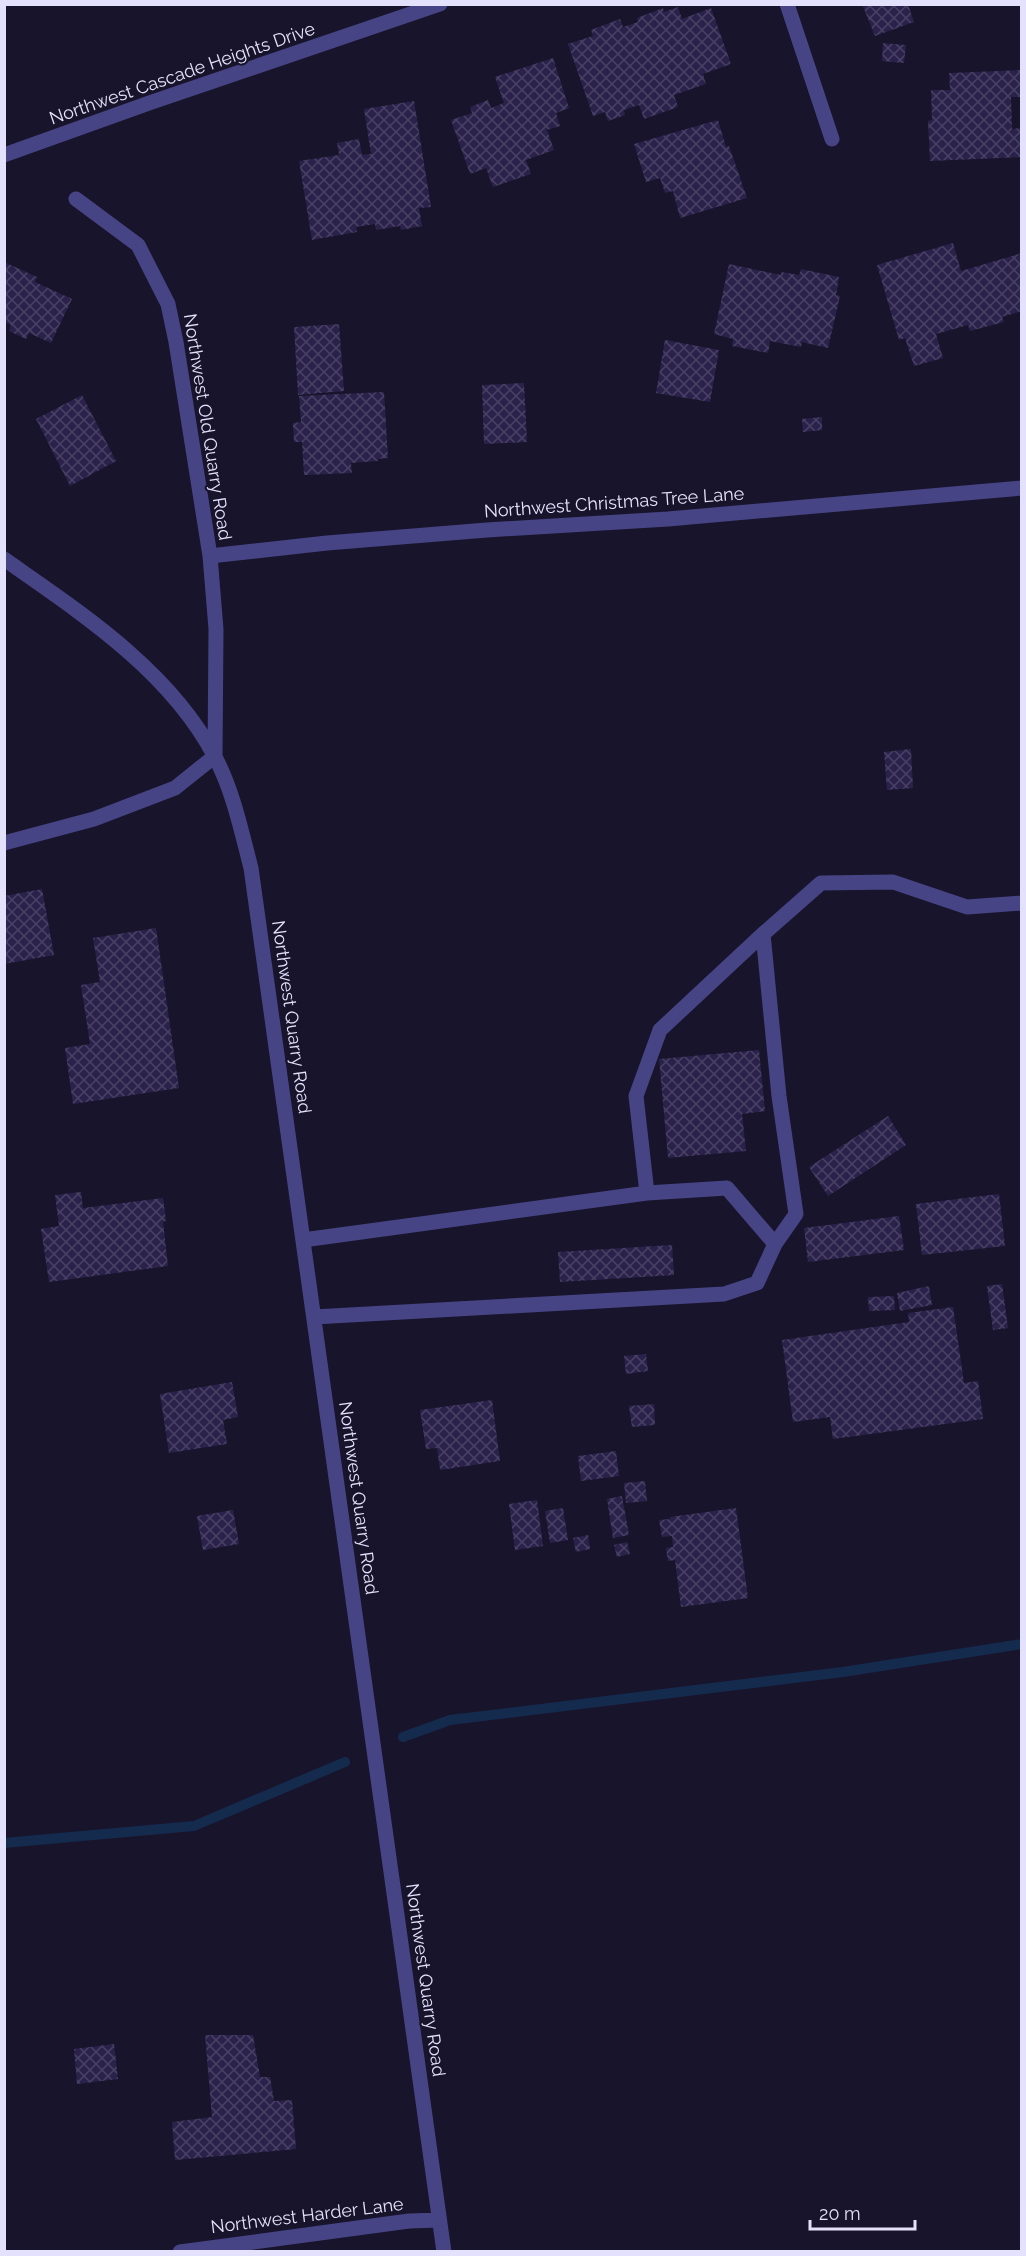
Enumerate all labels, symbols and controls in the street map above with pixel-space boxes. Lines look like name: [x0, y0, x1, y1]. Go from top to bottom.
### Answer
street label: Northwest Cascade Heights Drive: [46, 17, 318, 128]
street label: Northwest Old Quarry Road: [180, 312, 236, 542]
street label: Northwest Christmas Tree Lane: [483, 482, 745, 522]
street label: Northwest Quarry Road: [268, 919, 316, 1115]
street label: Northwest Quarry Road: [335, 1400, 383, 1596]
street label: Northwest Quarry Road: [402, 1882, 450, 2078]
street label: Northwest Harder Lane: [209, 2193, 405, 2237]
scale bar: [810, 2193, 915, 2231]
text: 20 m: [819, 2203, 861, 2224]

